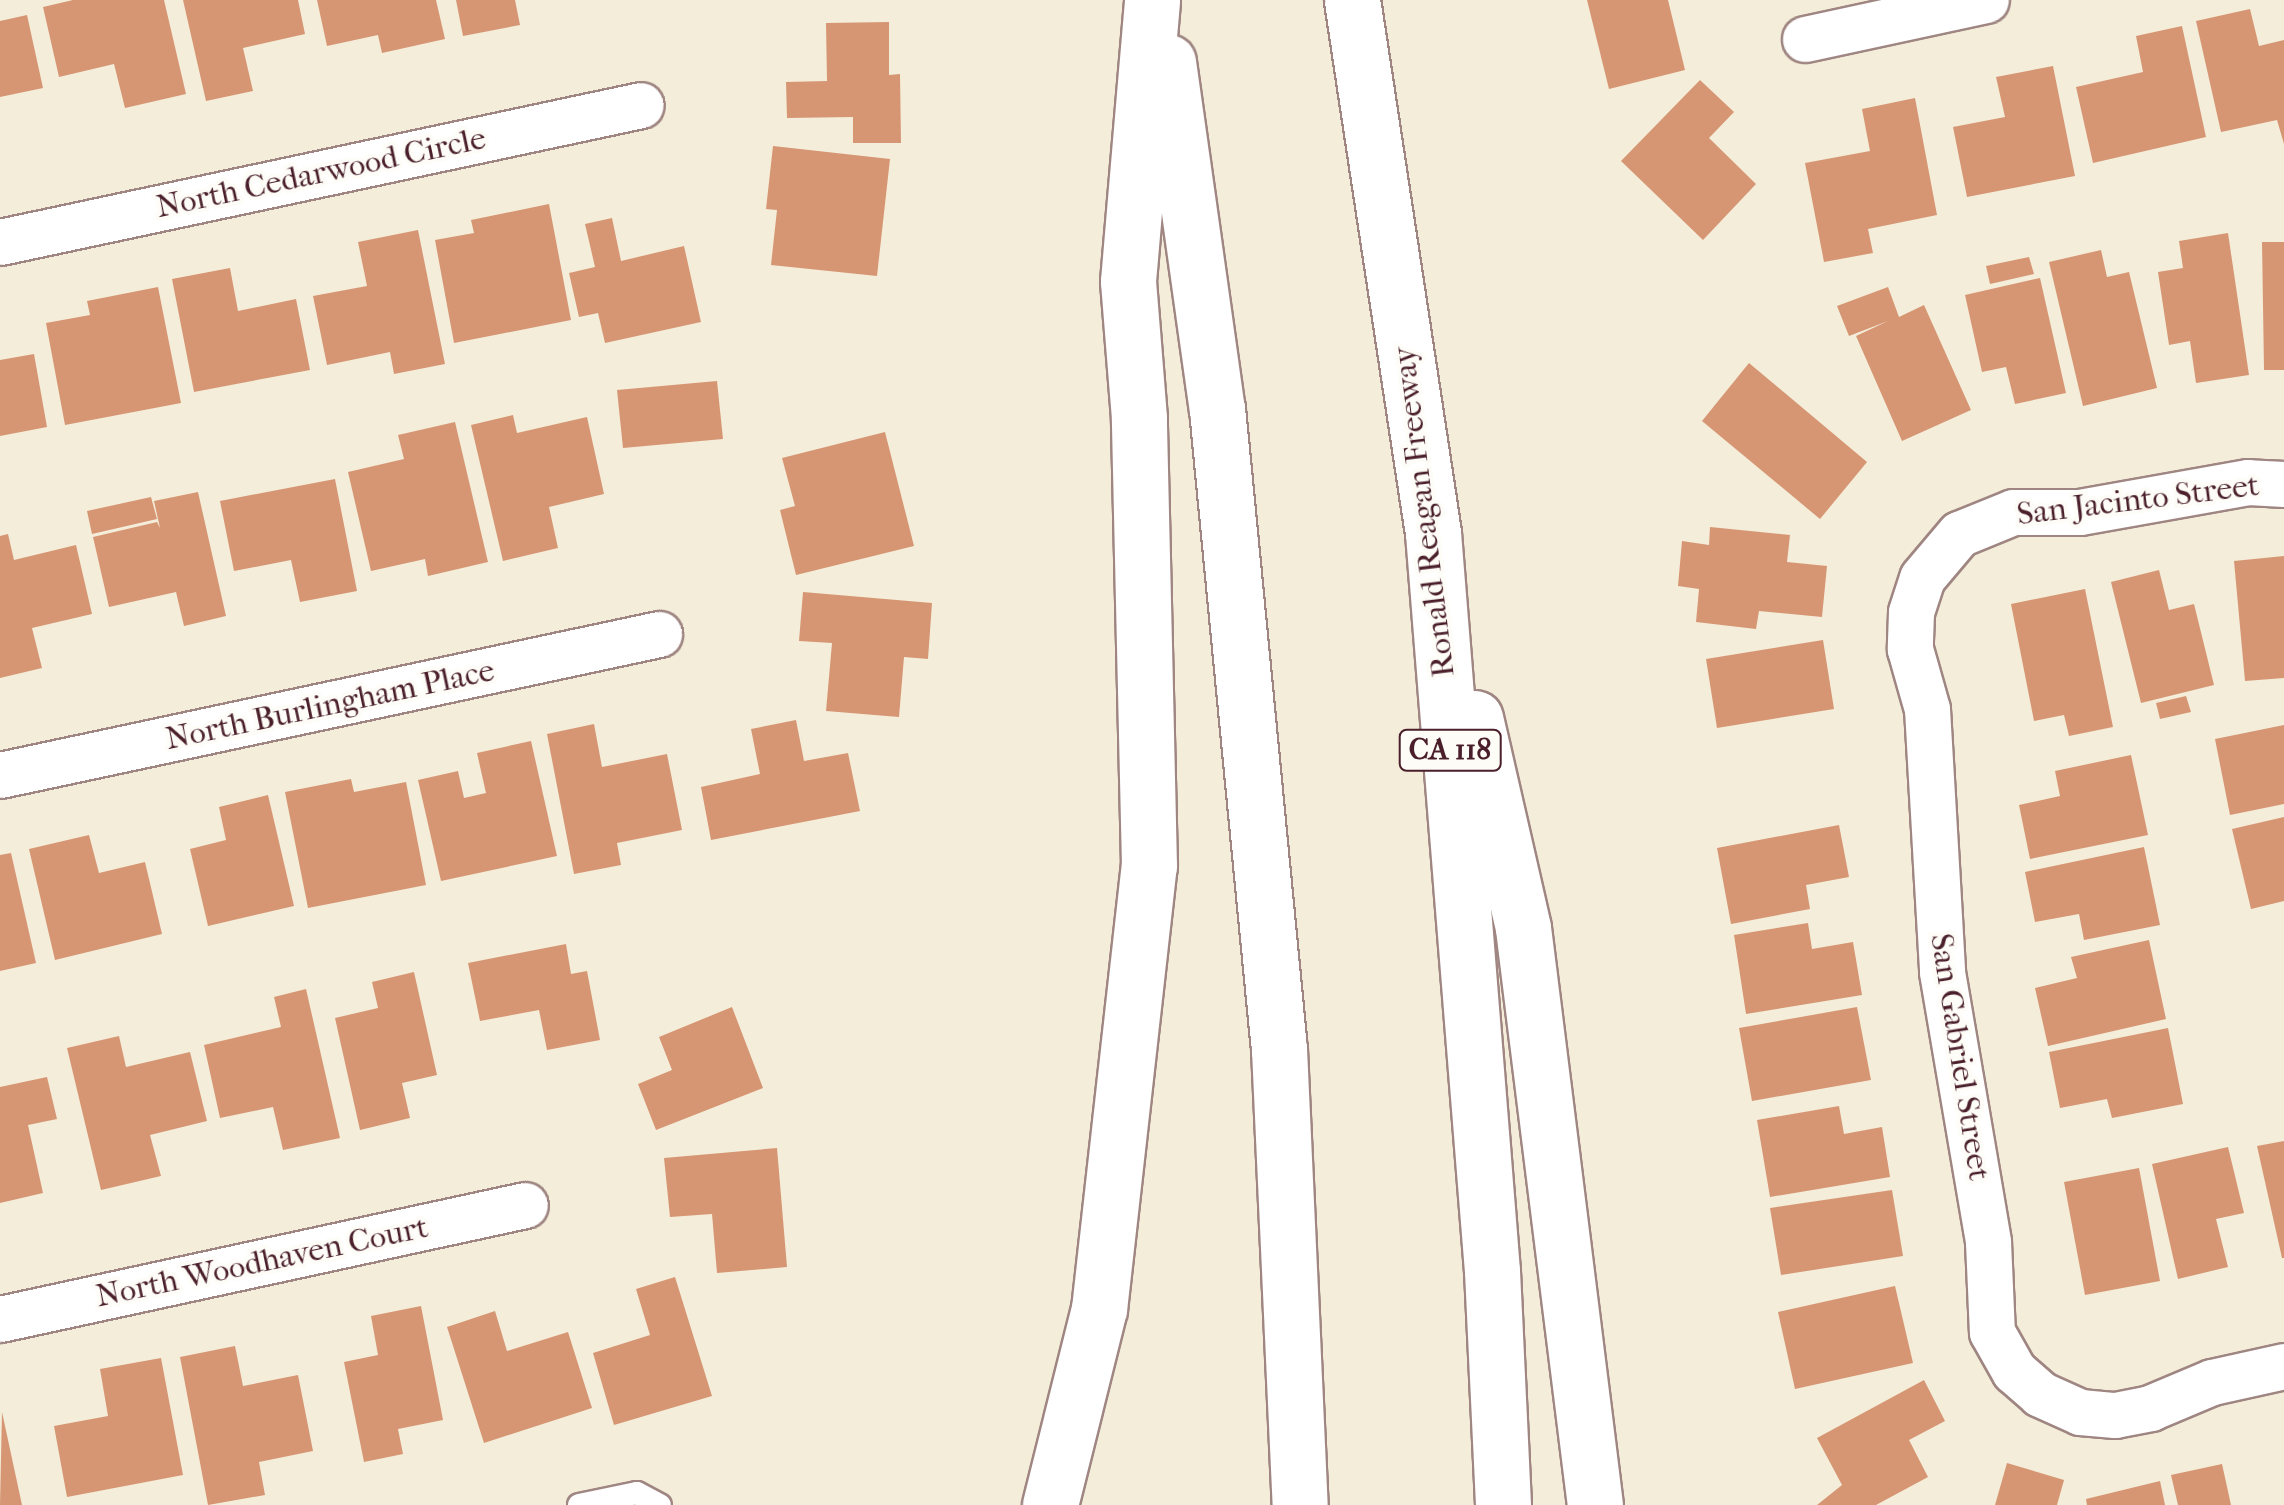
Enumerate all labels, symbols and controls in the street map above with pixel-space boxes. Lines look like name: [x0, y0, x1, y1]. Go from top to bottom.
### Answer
street label: North Cedarwood Circle: [153, 119, 489, 227]
street label: Ronald Reagan Freeway: [1385, 345, 1463, 679]
street label: San Jacinto Street: [2015, 466, 2261, 534]
street label: North Burlingham Place: [162, 651, 498, 759]
road number: CA 118: [1398, 725, 1502, 775]
street label: San Gabriel Street: [1922, 931, 1998, 1183]
street label: North Woodhaven Court: [92, 1208, 432, 1316]

